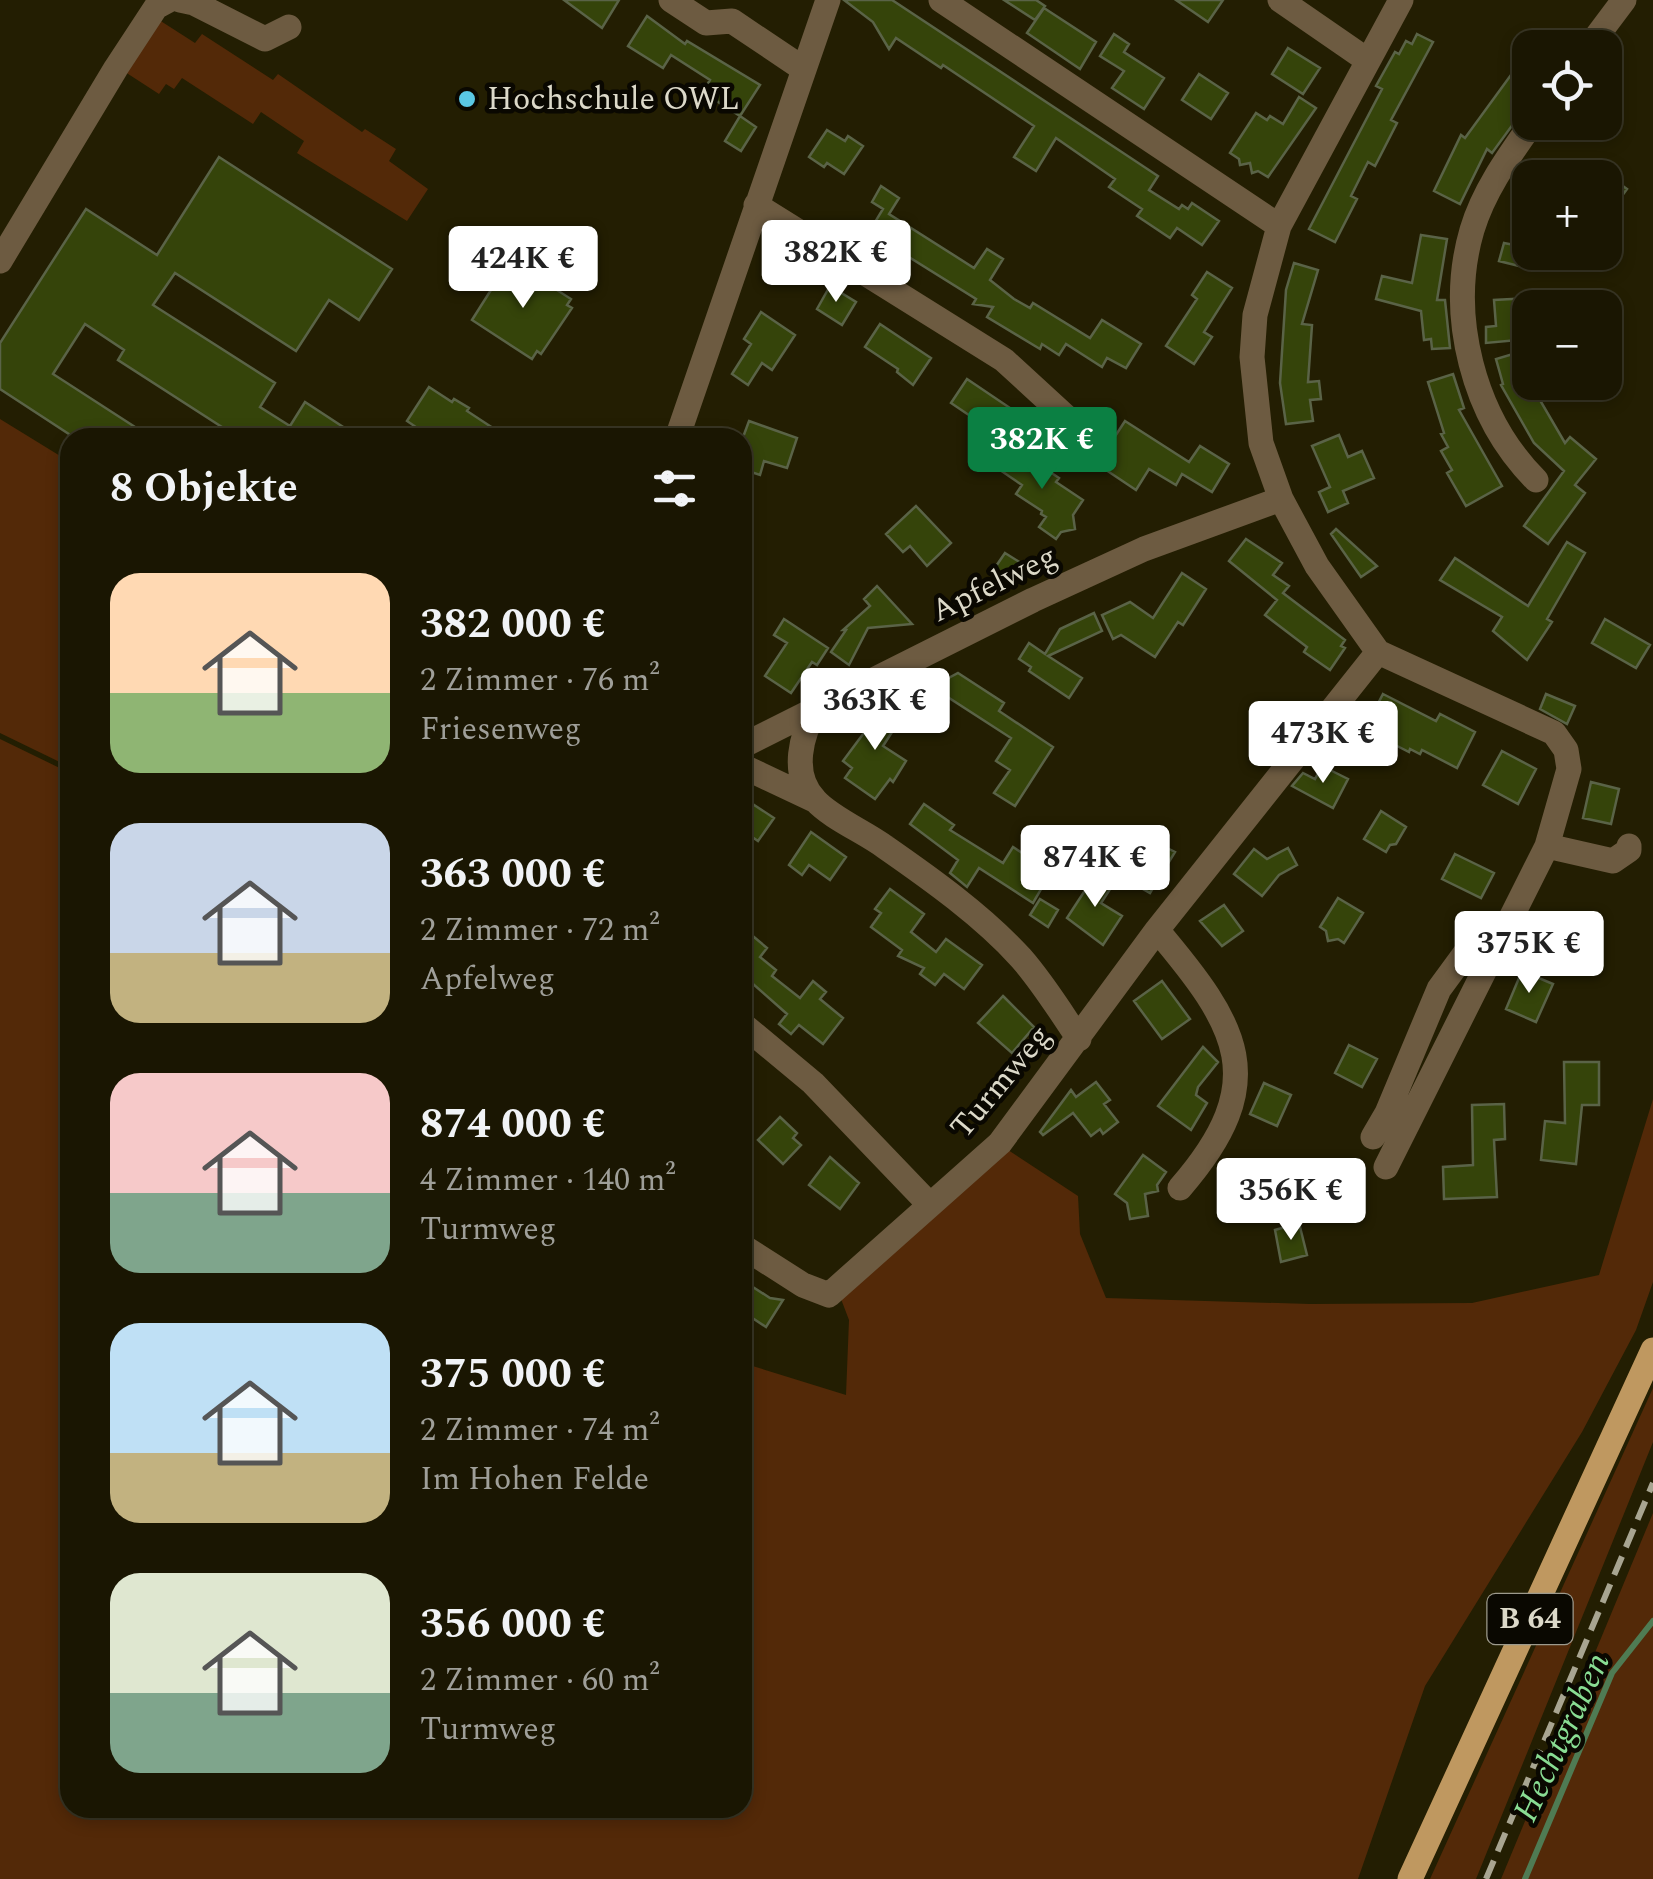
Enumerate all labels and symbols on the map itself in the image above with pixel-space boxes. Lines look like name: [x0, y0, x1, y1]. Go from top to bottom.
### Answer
place label: Hochschule OWL: [487, 75, 740, 124]
marker: Hochschule OWL: [456, 88, 478, 110]
pin: 382K €: [755, 220, 917, 305]
pin: 424K €: [442, 226, 604, 311]
pin: 382K €: [961, 407, 1123, 492]
street label: Apfelweg: [923, 532, 1065, 636]
pin: 363K €: [794, 668, 956, 753]
pin: 473K €: [1242, 701, 1404, 786]
pin: 874K €: [1014, 825, 1176, 910]
pin: 375K €: [1448, 911, 1610, 996]
street label: Turmweg: [938, 1014, 1064, 1150]
pin: 356K €: [1210, 1158, 1372, 1243]
road number: B 64: [1488, 1594, 1572, 1644]
water label: Hechtgraben: [1500, 1644, 1624, 1830]

